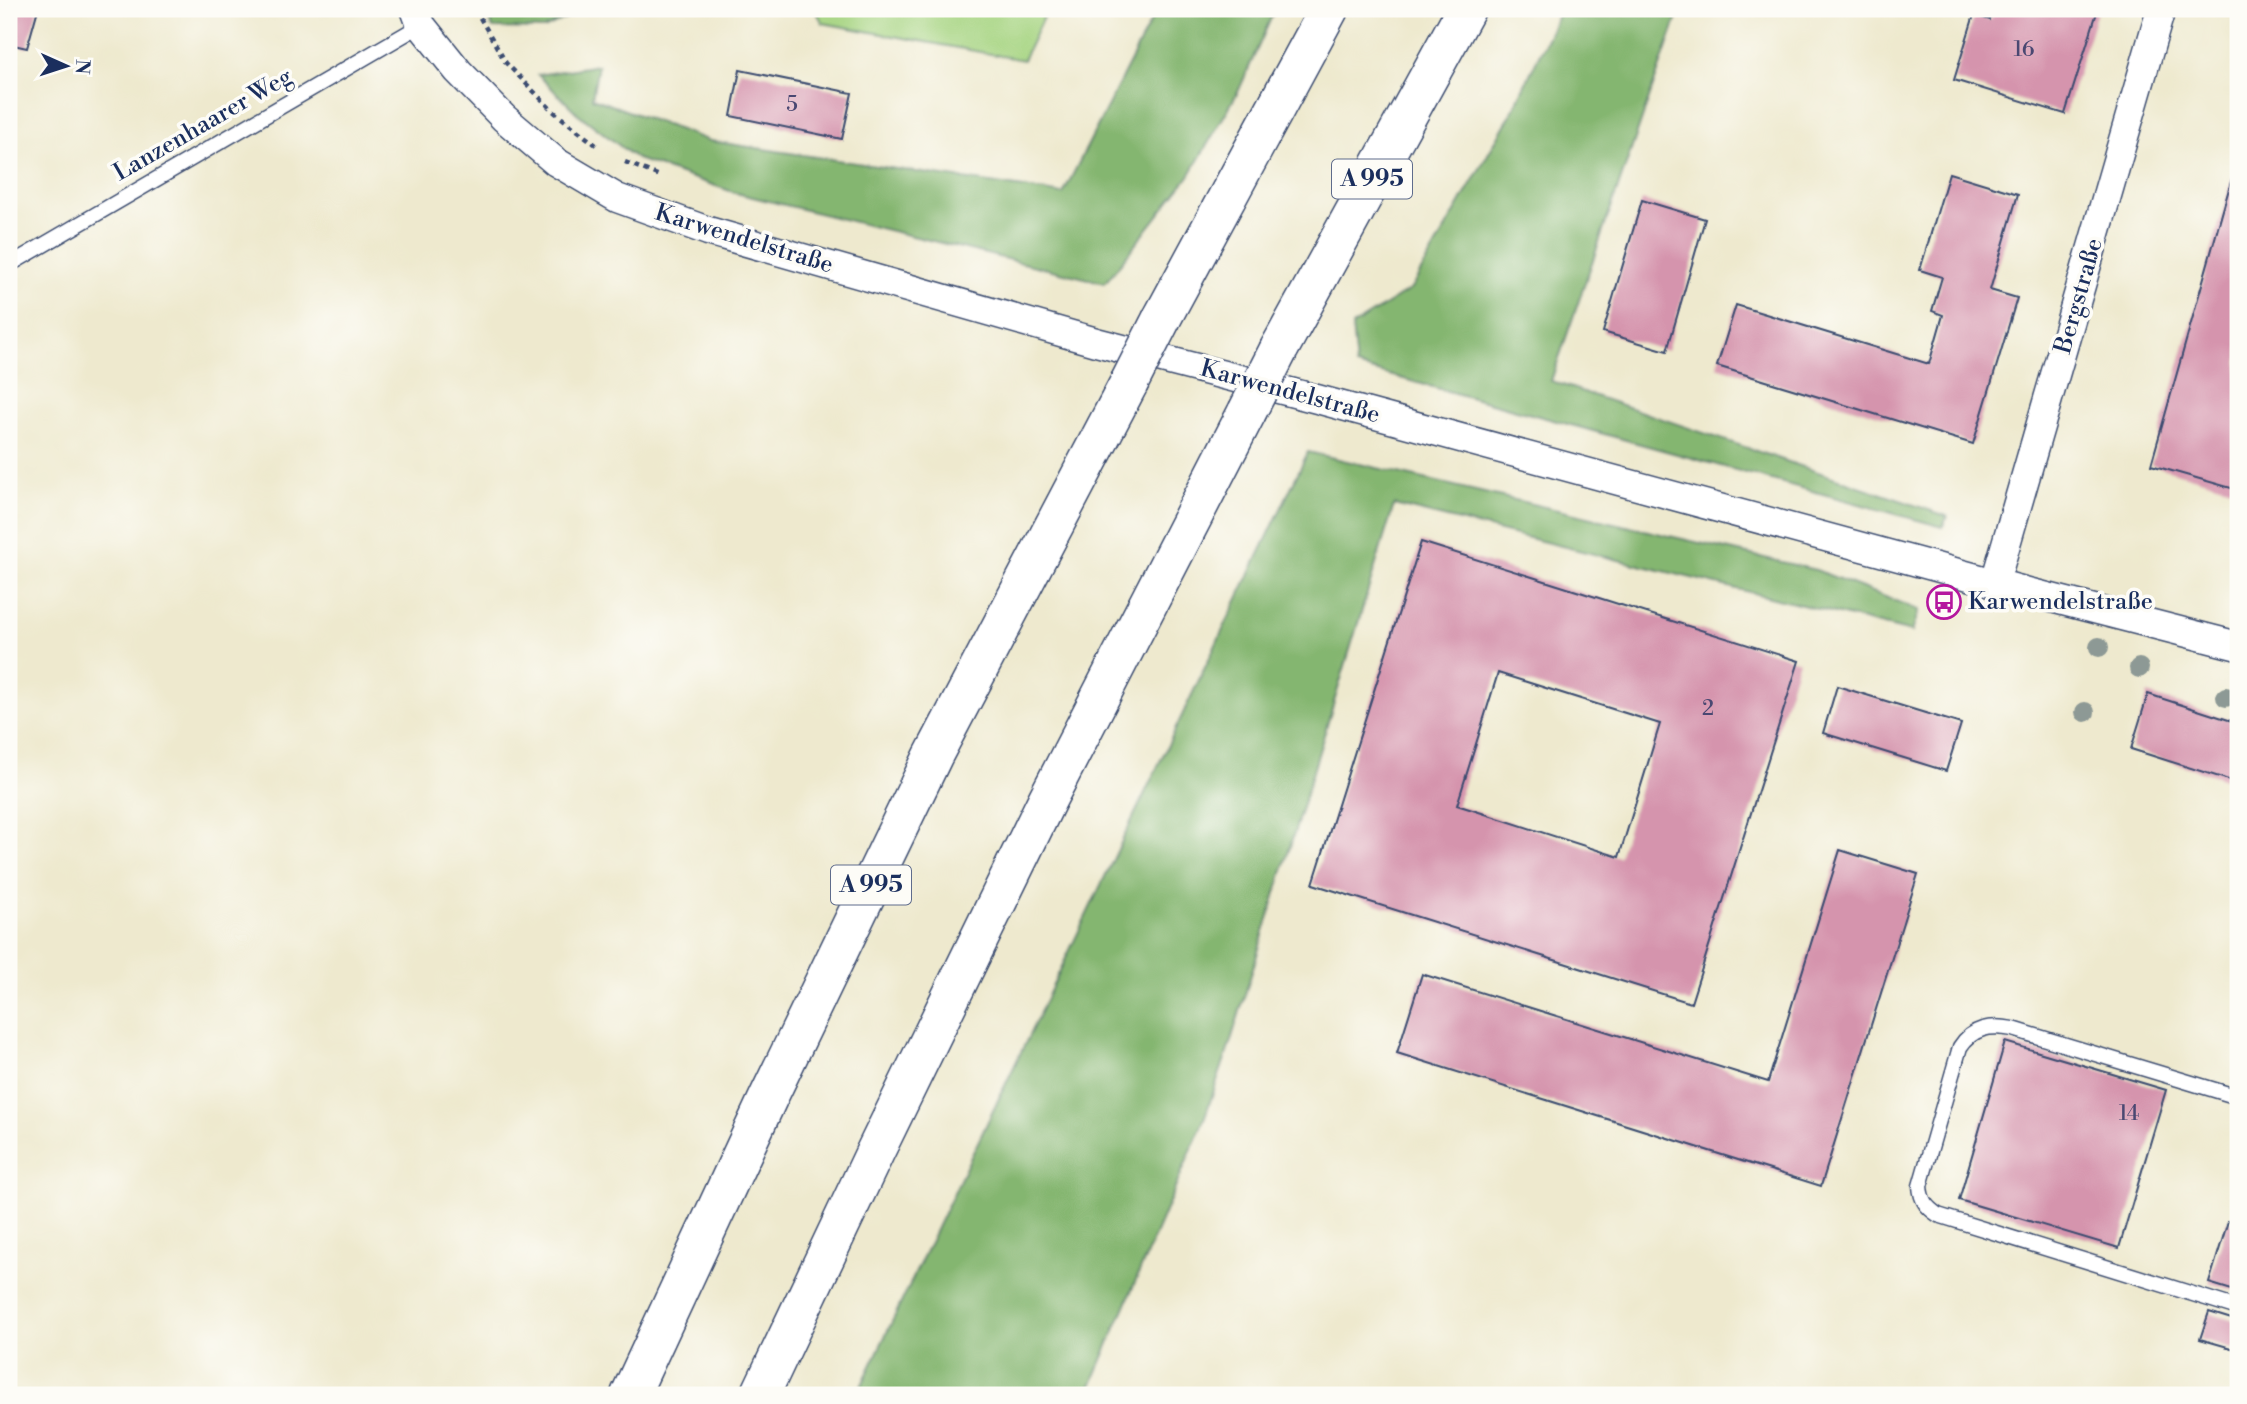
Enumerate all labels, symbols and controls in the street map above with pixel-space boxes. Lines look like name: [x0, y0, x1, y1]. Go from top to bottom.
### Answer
north arrow: [32, 32, 102, 102]
house number: 16: [2013, 37, 2035, 63]
text: N: [70, 59, 94, 75]
street label: Lanzenhaarer Weg: [108, 61, 298, 188]
house number: 5: [786, 92, 798, 118]
road number: A 995: [1332, 160, 1412, 198]
street label: Karwendelstraße: [651, 198, 837, 280]
street label: Bergstraße: [2048, 235, 2110, 358]
street label: Karwendelstraße: [1197, 354, 1383, 430]
bus stop icon: Karwendelstraße: [1925, 583, 1963, 621]
place label: Karwendelstraße: [1968, 587, 2153, 617]
house number: 2: [1702, 696, 1714, 722]
road number: A 995: [831, 866, 911, 904]
house number: 14: [2119, 1101, 2139, 1127]

